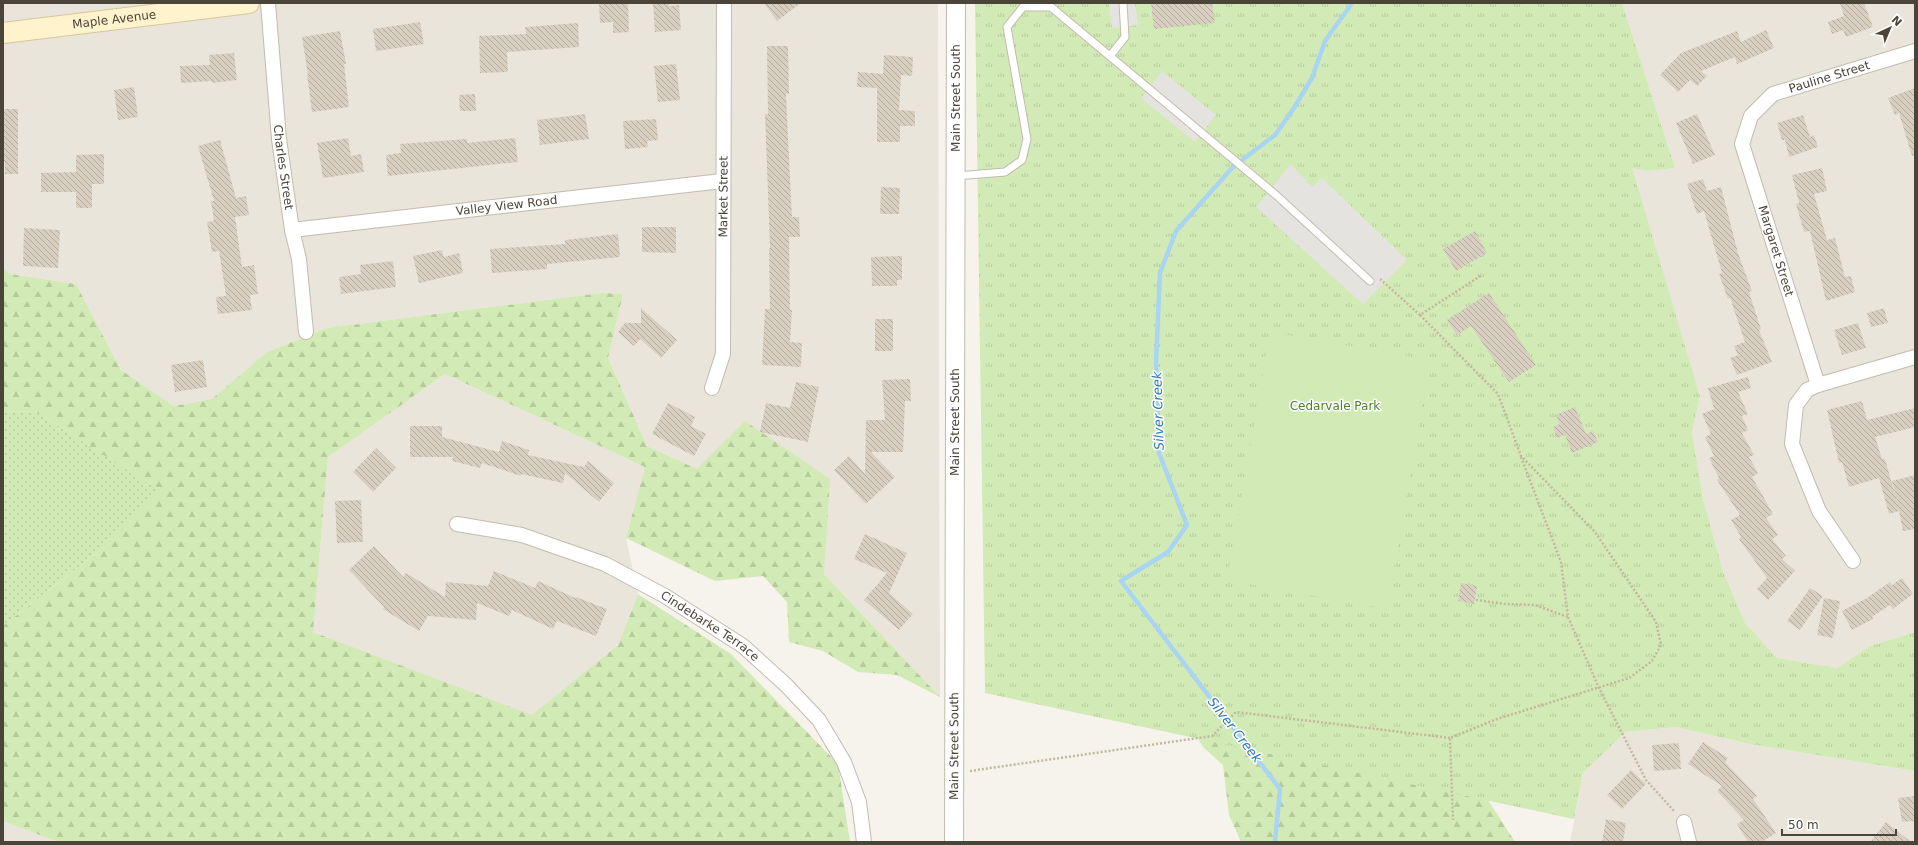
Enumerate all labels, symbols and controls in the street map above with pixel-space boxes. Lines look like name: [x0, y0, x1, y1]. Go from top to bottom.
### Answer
street label: Maple Avenue: [71, 7, 157, 32]
north arrow: [1870, 8, 1910, 48]
text: N: [1889, 13, 1904, 29]
street label: Main Street South: [949, 44, 963, 152]
street label: Pauline Street: [1787, 58, 1872, 96]
street label: Charles Street: [271, 124, 296, 211]
street label: Market Street: [716, 156, 731, 238]
street label: Valley View Road: [455, 193, 558, 218]
street label: Margaret Street: [1756, 204, 1797, 298]
street label: Main Street South: [948, 368, 962, 476]
water label: Silver Creek: [1149, 371, 1167, 451]
park label: Cedarvale Park: [1290, 399, 1380, 413]
street label: Cindebarke Terrace: [658, 588, 762, 664]
street label: Main Street South: [947, 692, 961, 800]
water label: Silver Creek: [1205, 694, 1265, 766]
scale bar: [1782, 811, 1896, 837]
text: 50 m: [1788, 818, 1819, 832]

